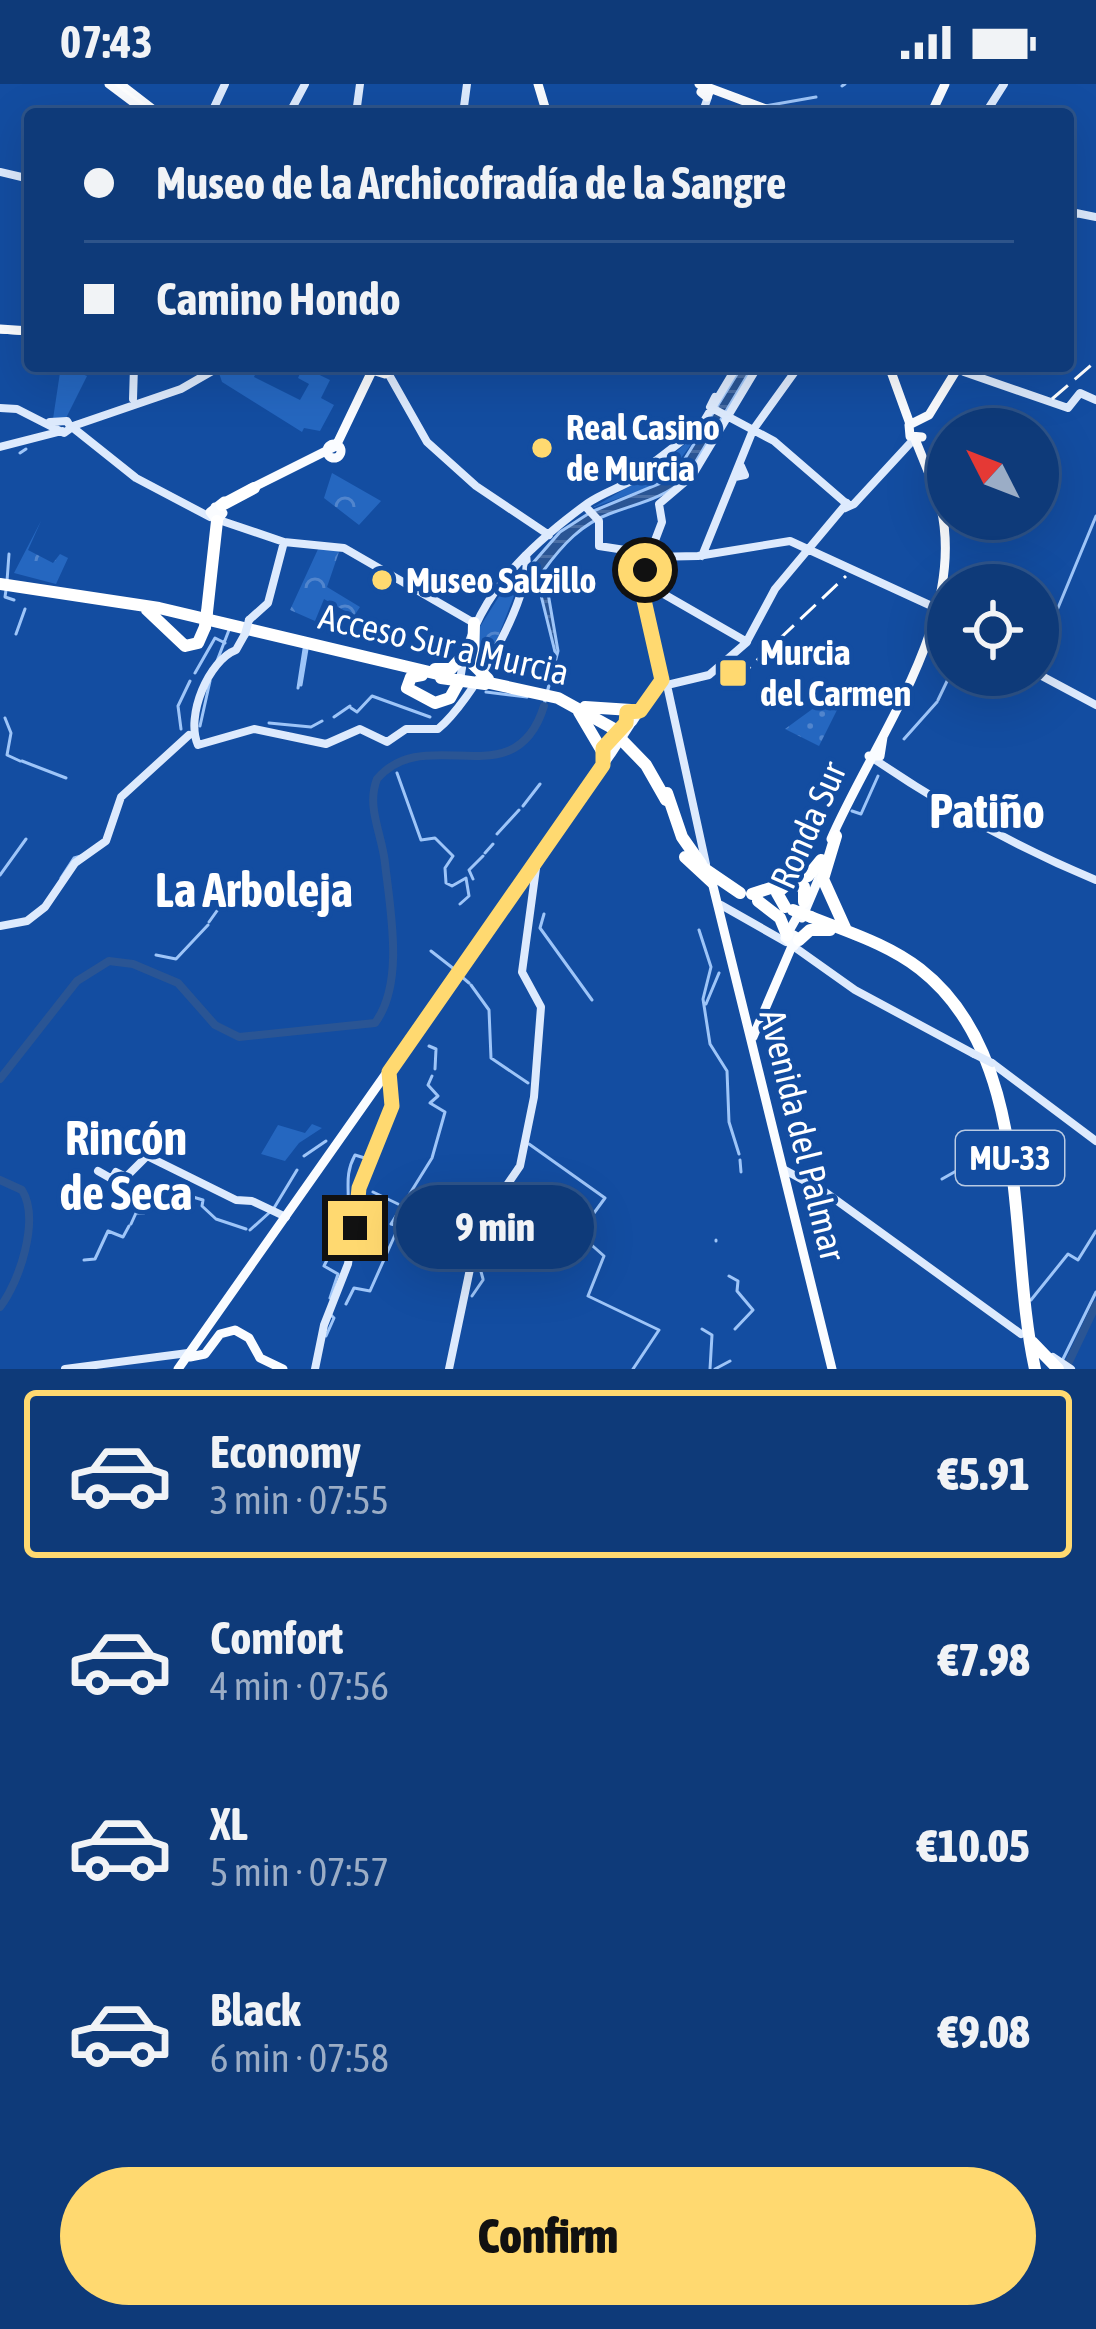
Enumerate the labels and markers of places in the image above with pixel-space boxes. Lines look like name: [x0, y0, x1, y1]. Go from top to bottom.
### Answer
place label: Real Casino de Murcia: [566, 406, 720, 489]
marker: Real Casino de Murcia: [529, 435, 555, 461]
place label: Museo Salzillo: [406, 559, 597, 601]
marker: Museo Salzillo: [369, 567, 395, 593]
place label: Murcia del Carmen: [760, 631, 911, 714]
marker: Murcia del Carmen: [717, 657, 749, 689]

